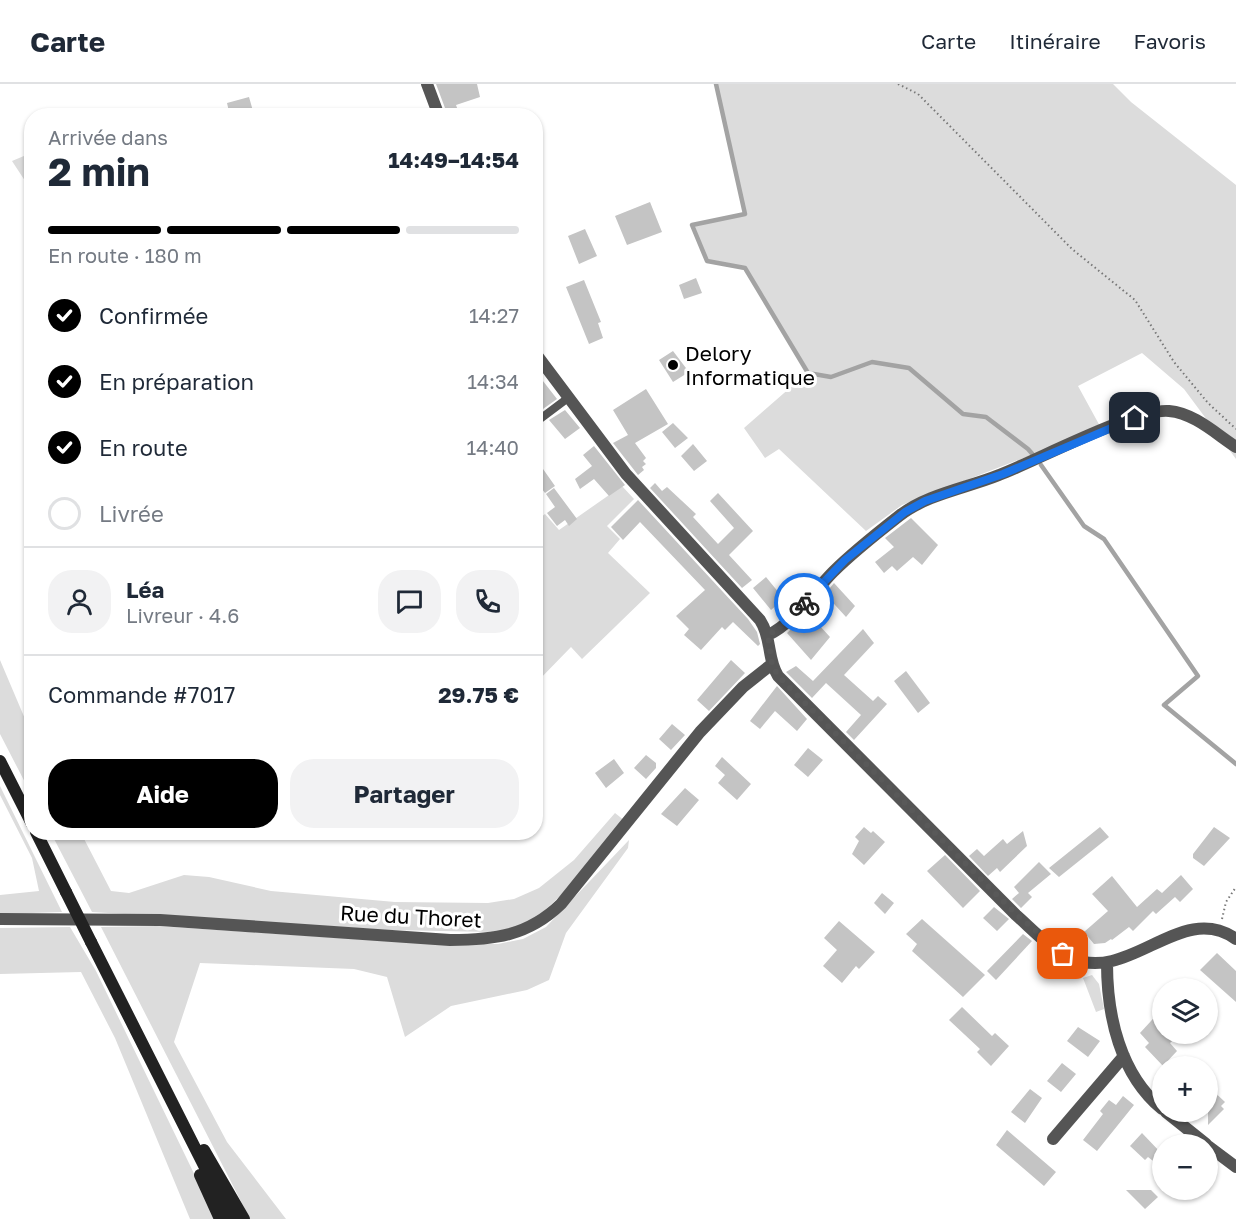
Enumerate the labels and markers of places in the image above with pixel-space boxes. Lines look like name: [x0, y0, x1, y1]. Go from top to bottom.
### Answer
place label: Delory Informatique: [685, 340, 815, 390]
marker: Delory Informatique: [666, 358, 680, 372]
pin: [1109, 392, 1160, 443]
pin: [1037, 928, 1088, 979]

